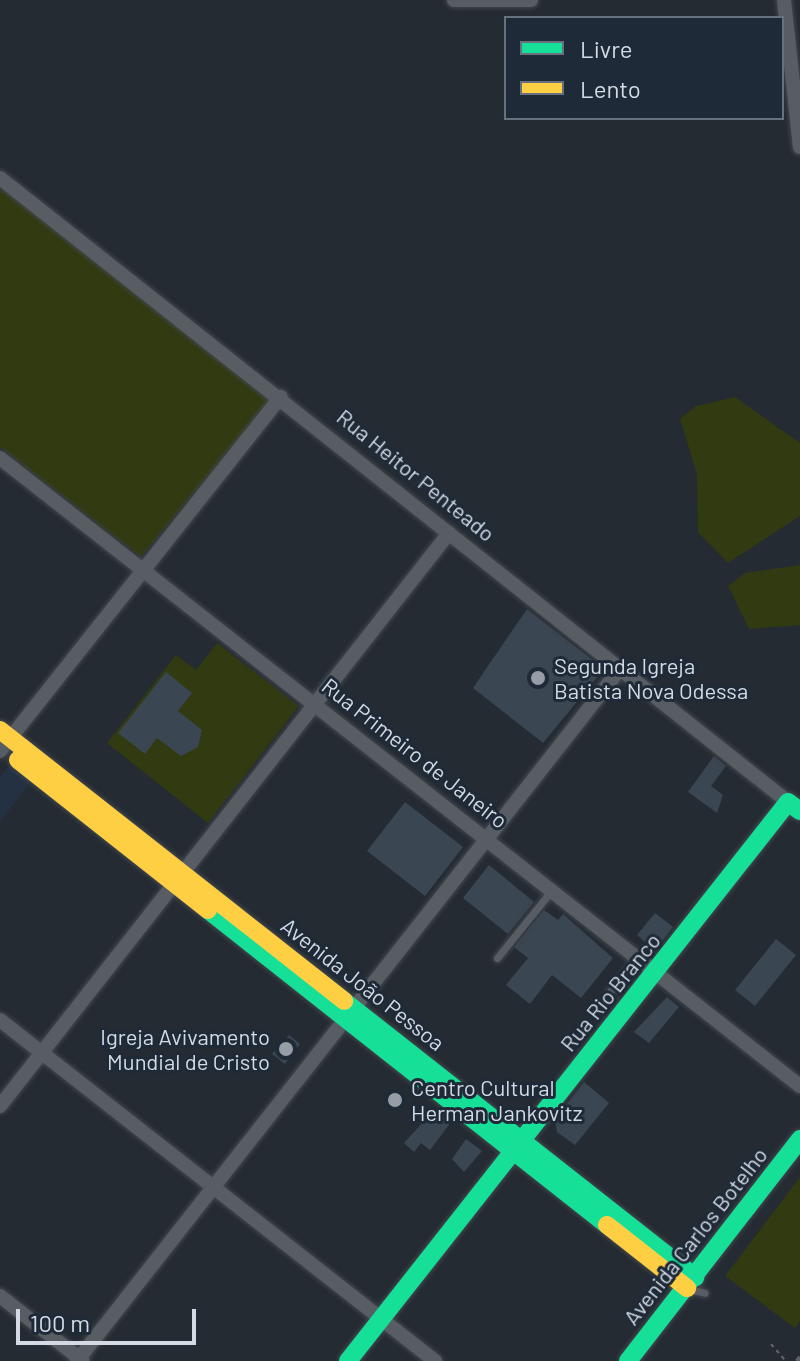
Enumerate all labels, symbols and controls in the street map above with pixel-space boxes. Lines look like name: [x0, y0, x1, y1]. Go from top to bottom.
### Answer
legend: [504, 16, 784, 120]
text: Livre: [580, 34, 633, 63]
text: Lento: [580, 74, 641, 103]
street label: Rua Heitor Penteado: [332, 403, 500, 547]
place label: Segunda Igreja Batista Nova Odessa: [554, 652, 748, 704]
marker: Segunda Igreja Batista Nova Odessa: [529, 669, 547, 687]
street label: Rua Primeiro de Janeiro: [317, 672, 513, 834]
street label: Avenida João Pessoa: [276, 912, 450, 1056]
street label: Rua Rio Branco: [554, 928, 666, 1056]
place label: Igreja Avivamento Mundial de Cristo: [100, 1023, 270, 1074]
marker: Igreja Avivamento Mundial de Cristo: [277, 1040, 295, 1058]
place label: Centro Cultural Herman Jankovitz: [411, 1074, 583, 1126]
marker: Centro Cultural Herman Jankovitz: [386, 1091, 404, 1109]
street label: Avenida Carlos Botelho: [617, 1142, 773, 1330]
scale bar: [20, 1293, 200, 1343]
text: 100 m: [30, 1308, 90, 1337]

